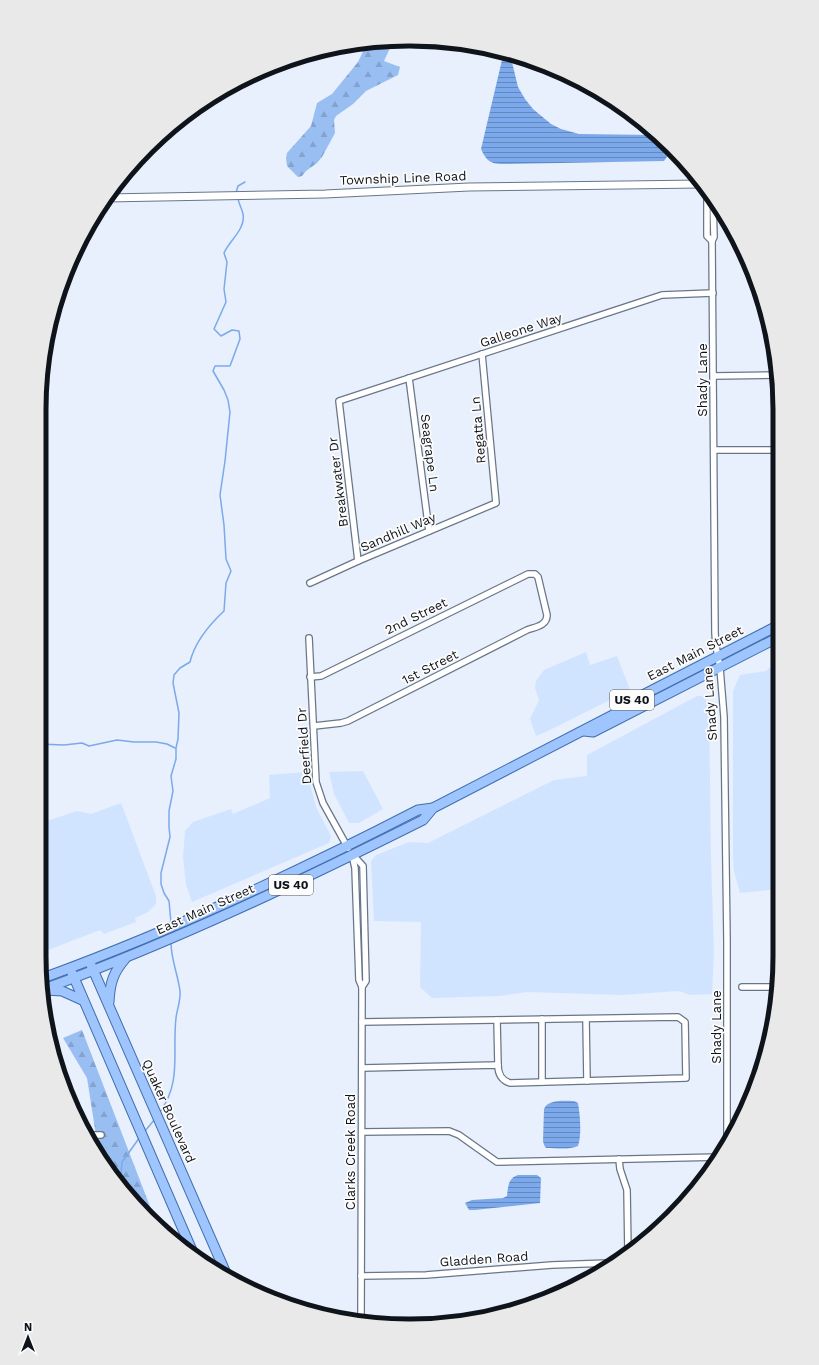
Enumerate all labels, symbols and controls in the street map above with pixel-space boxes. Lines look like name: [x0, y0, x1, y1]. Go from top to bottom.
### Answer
street label: Township Line Road: [339, 168, 467, 188]
street label: Galleone Way: [478, 310, 564, 350]
street label: Shady Lane: [695, 343, 710, 417]
street label: Regatta Ln: [468, 396, 488, 464]
street label: Seagrape Ln: [418, 413, 442, 493]
street label: Breakwater Dr: [325, 436, 351, 528]
street label: Sandhill Way: [358, 509, 438, 555]
street label: 2nd Street: [382, 594, 450, 638]
street label: East Main Street: [644, 622, 746, 684]
street label: 1st Street: [399, 646, 461, 688]
street label: Shady Lane: [700, 667, 720, 741]
road number: US 40: [610, 690, 654, 710]
street label: Deerfield Dr: [294, 707, 314, 785]
road number: US 40: [269, 875, 313, 895]
street label: East Main Street: [154, 880, 257, 937]
street label: Shady Lane: [709, 990, 724, 1064]
street label: Quaker Boulevard: [139, 1057, 199, 1165]
street label: Clarks Creek Road: [343, 1094, 358, 1210]
street label: Gladden Road: [439, 1248, 529, 1270]
north arrow: [8, 1317, 48, 1357]
text: N: [24, 1321, 32, 1334]

